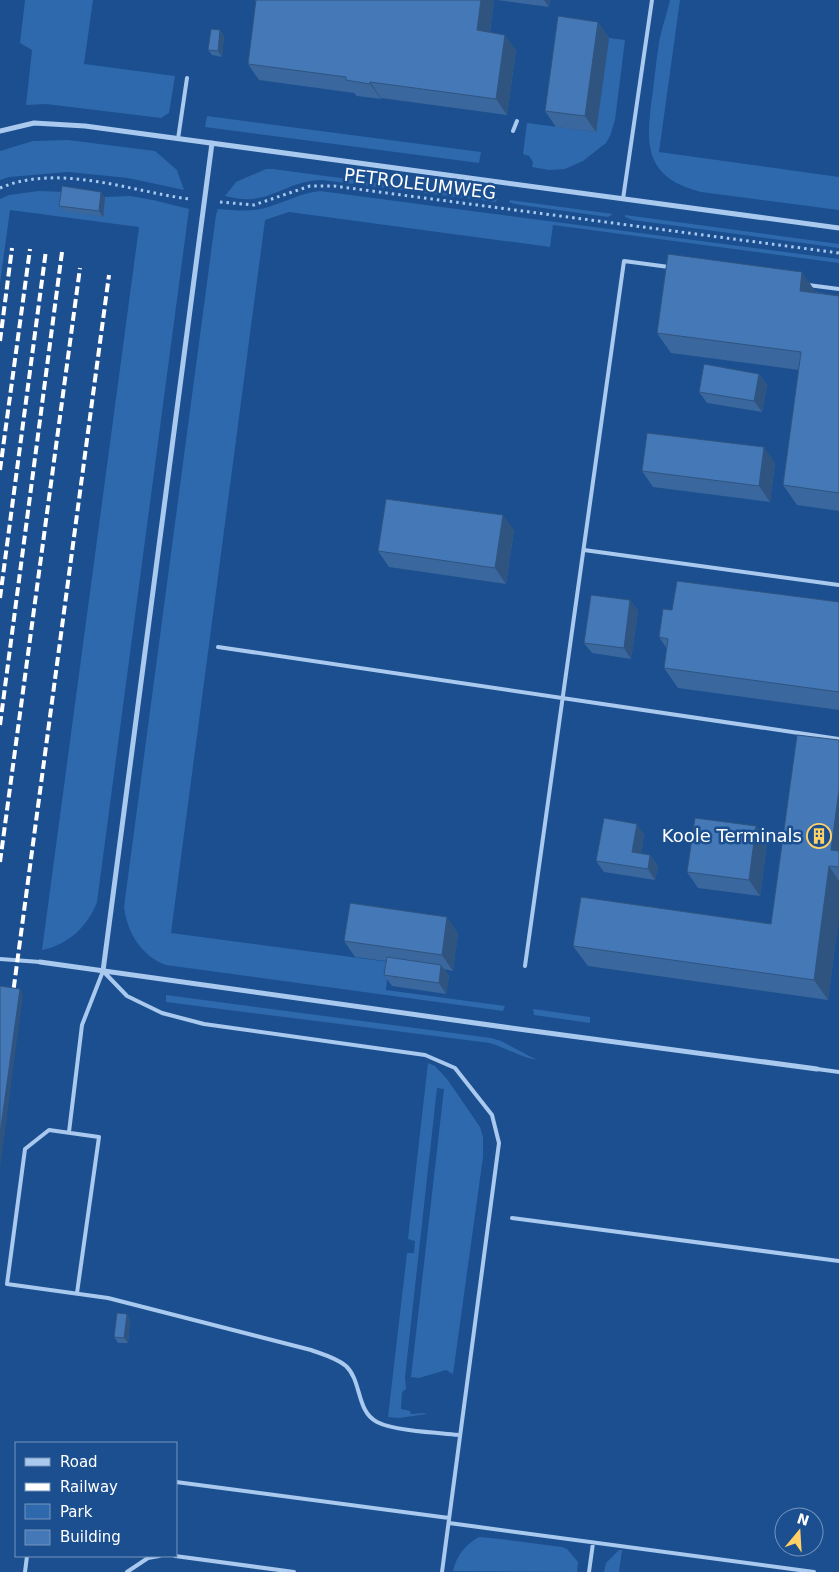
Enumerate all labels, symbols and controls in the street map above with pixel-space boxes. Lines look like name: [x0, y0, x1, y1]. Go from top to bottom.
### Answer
street label: PETROLEUMWEG: [343, 164, 497, 203]
building icon: Koole Terminals: [806, 823, 832, 849]
place label: Koole Terminals: [662, 825, 802, 846]
legend: [15, 1442, 178, 1557]
text: Road: [60, 1453, 98, 1471]
text: Railway: [60, 1478, 118, 1496]
text: Park: [60, 1503, 93, 1521]
north arrow: [774, 1507, 824, 1557]
text: N: [795, 1510, 811, 1529]
text: Building: [60, 1528, 121, 1546]

